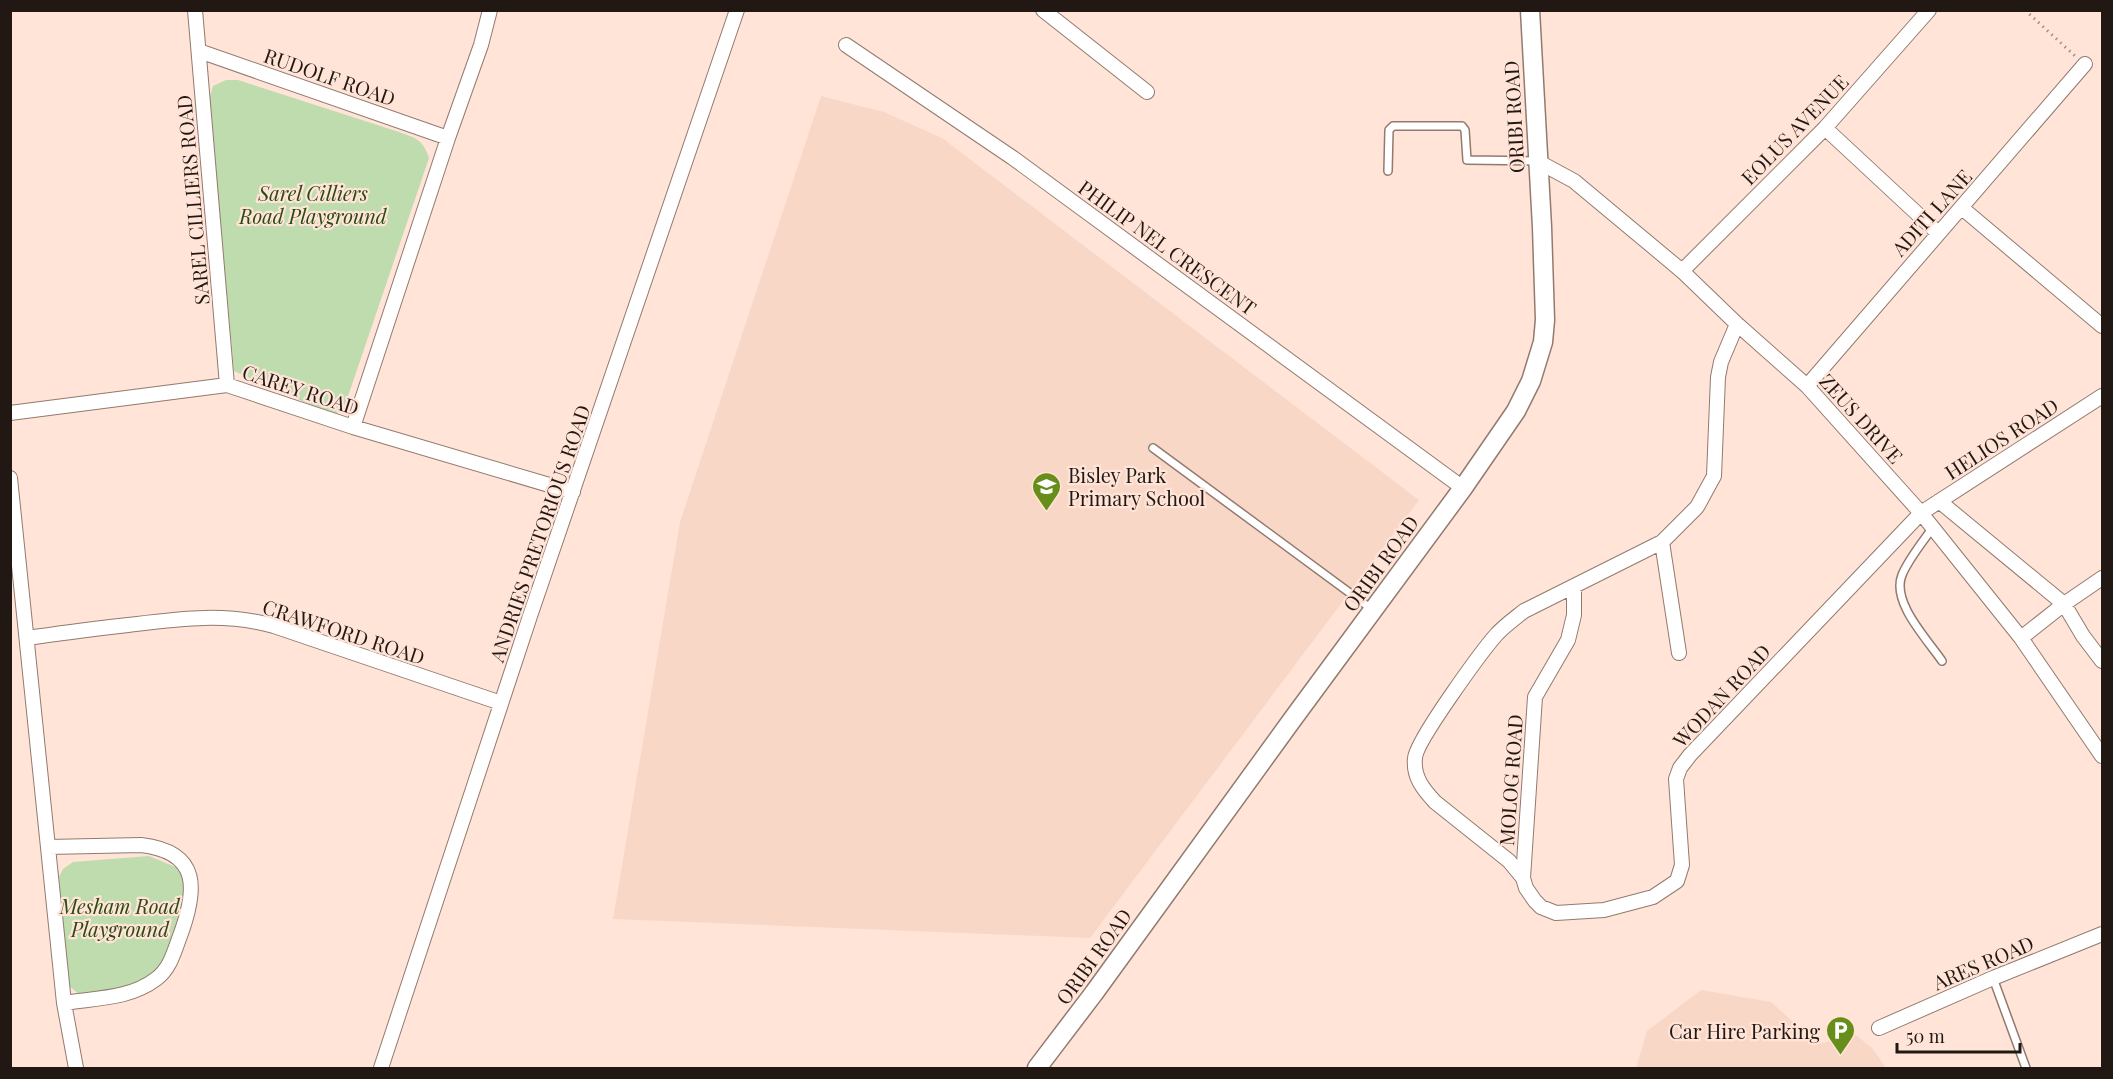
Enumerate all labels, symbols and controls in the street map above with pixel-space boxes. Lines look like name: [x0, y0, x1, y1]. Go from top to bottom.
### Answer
street label: RUDOLF ROAD: [261, 41, 399, 111]
street label: ORIBI ROAD: [1497, 60, 1529, 174]
street label: EOLUS AVENUE: [1734, 68, 1854, 190]
street label: SAREL CILLIERS ROAD: [169, 94, 215, 306]
street label: ADITI LANE: [1884, 163, 1977, 262]
street label: PHILIP NEL CRESCENT: [1074, 173, 1262, 321]
park label: Sarel Cilliers Road Playground: [238, 179, 388, 229]
street label: CAREY ROAD: [239, 357, 363, 421]
street label: ZEUS DRIVE: [1814, 367, 1910, 469]
street label: HELIOS ROAD: [1939, 391, 2063, 485]
street label: ANDRIES PRETORIOUS ROAD: [482, 401, 596, 666]
place label: Bisley Park Primary School: [1068, 461, 1206, 511]
school or university icon: Bisley Park Primary School: [1031, 470, 1063, 512]
street label: ORIBI ROAD: [1336, 510, 1424, 616]
street label: CRAWFORD ROAD: [260, 592, 428, 670]
street label: WODAN ROAD: [1665, 638, 1776, 753]
street label: MOLOG ROAD: [1492, 713, 1528, 847]
park label: Mesham Road Playground: [59, 892, 181, 942]
street label: ORIBI ROAD: [1049, 903, 1137, 1009]
street label: ARES ROAD: [1927, 929, 2038, 996]
parking icon: Car Hire Parking: [1825, 1014, 1857, 1056]
scale bar: [1897, 1016, 2020, 1054]
place label: Car Hire Parking: [1669, 1017, 1820, 1044]
text: 50 m: [1906, 1024, 1945, 1048]

